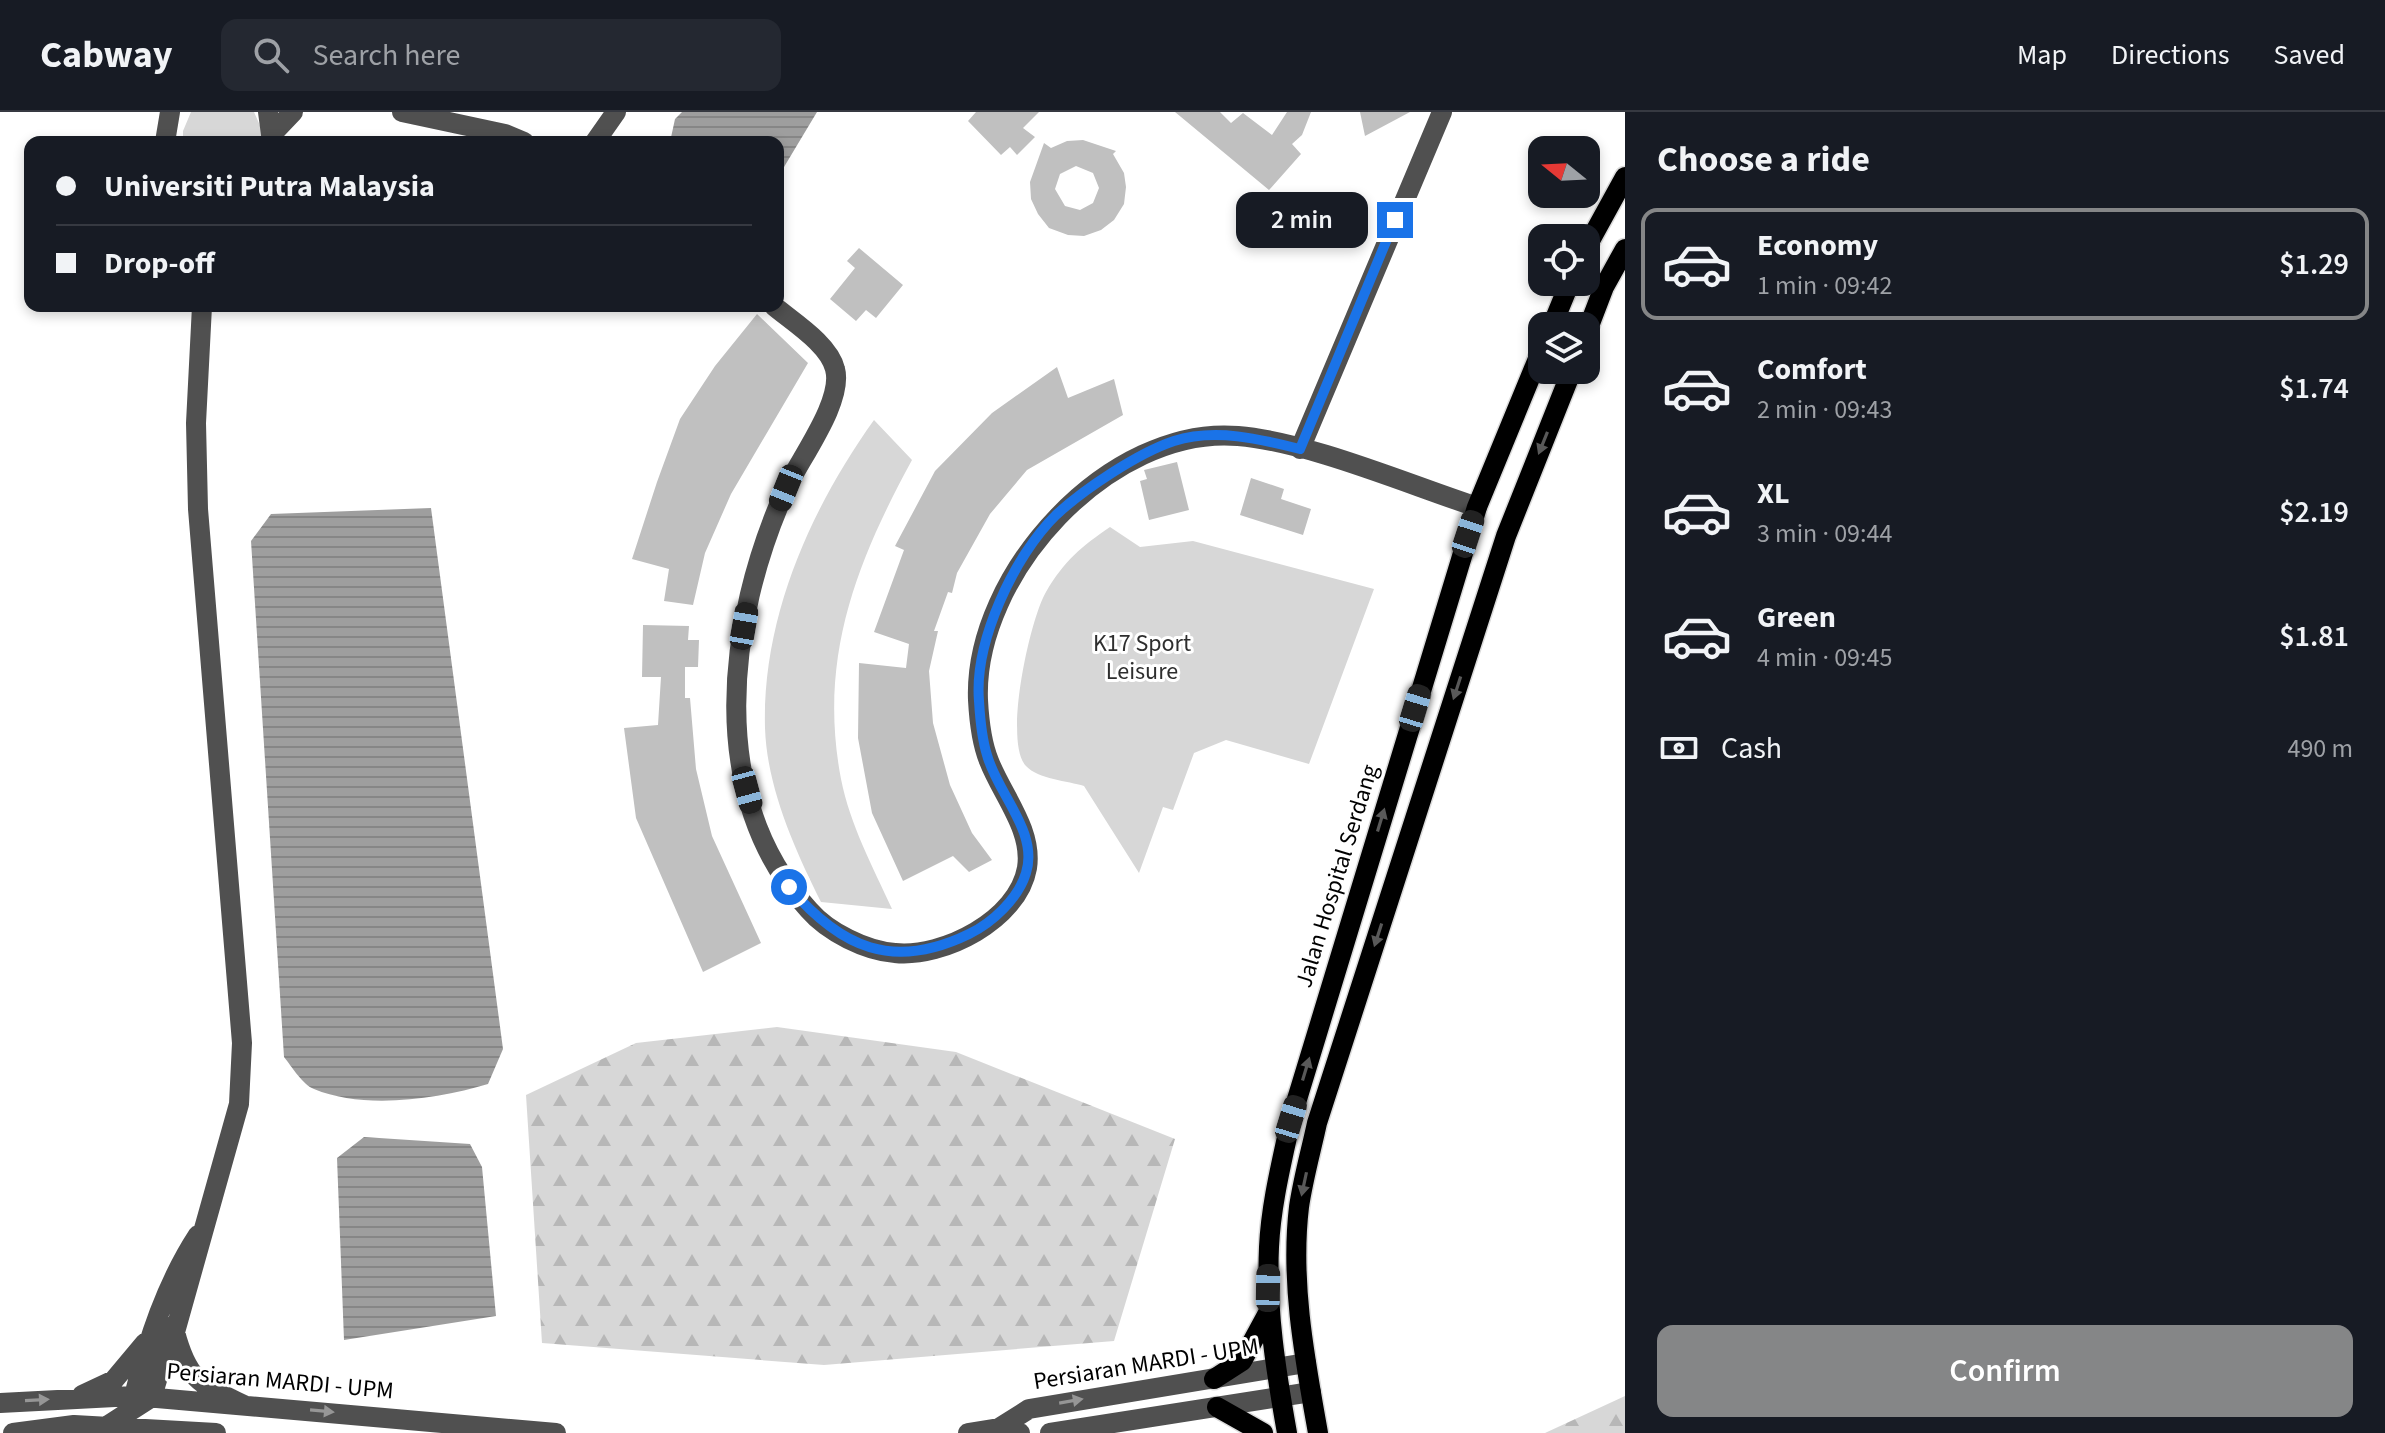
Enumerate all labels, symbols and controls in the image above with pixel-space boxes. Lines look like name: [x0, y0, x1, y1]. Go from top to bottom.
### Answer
search box: [221, 19, 781, 91]
text: Cabway: [40, 28, 173, 82]
icon: search: [249, 33, 293, 77]
text: Search here: [313, 34, 460, 77]
text: Map: [2017, 35, 2067, 75]
text: Directions: [2111, 35, 2230, 75]
text: Saved: [2274, 35, 2345, 75]
text: Choose a ride: [1657, 134, 1870, 185]
north arrow: [1528, 136, 1600, 208]
map controls: [1528, 136, 1600, 384]
text: Universiti Putra Malaysia: [104, 165, 435, 208]
callout: 2 min: [1235, 192, 1367, 248]
text: 2 min: [1271, 201, 1333, 238]
route end: [1377, 202, 1413, 238]
button: locate: [1528, 224, 1600, 296]
text: Economy: [1757, 224, 1878, 267]
icon: car: [1661, 228, 1733, 300]
text: Drop-off: [104, 242, 215, 285]
text: $1.29: [2279, 243, 2349, 286]
text: 1 min · 09:42: [1757, 267, 1892, 304]
button: layers: [1528, 312, 1600, 384]
text: Comfort: [1757, 348, 1867, 391]
icon: car: [1661, 352, 1733, 424]
text: $1.74: [2279, 367, 2349, 410]
text: 2 min · 09:43: [1757, 391, 1892, 428]
one-way arrow: [1536, 431, 1549, 455]
car: [766, 461, 806, 515]
text: XL: [1757, 472, 1790, 515]
icon: car: [1661, 476, 1733, 548]
text: $2.19: [2279, 491, 2349, 534]
car: [1449, 507, 1487, 561]
text: 3 min · 09:44: [1757, 515, 1892, 552]
text: Green: [1757, 596, 1836, 639]
car: [728, 600, 760, 652]
icon: car: [1661, 600, 1733, 672]
text: $1.81: [2279, 615, 2349, 658]
park label: K17 Sport Leisure: [1093, 626, 1191, 689]
text: 4 min · 09:45: [1757, 639, 1892, 676]
one-way arrow: [1451, 676, 1463, 700]
car: [1397, 682, 1433, 734]
icon: cash: [1657, 726, 1701, 770]
text: Cash: [1721, 727, 1782, 770]
text: 490 m: [2287, 730, 2353, 767]
street label: Jalan Hospital Serdang: [1286, 760, 1388, 992]
car: [729, 764, 765, 816]
one-way arrow: [1375, 807, 1388, 831]
route start: [771, 869, 807, 905]
one-way arrow: [1371, 924, 1383, 948]
one-way arrow: [1300, 1056, 1313, 1080]
car: [1273, 1093, 1309, 1145]
one-way arrow: [1297, 1172, 1310, 1197]
car: [1256, 1264, 1280, 1312]
button: Confirm: [1657, 1325, 2353, 1417]
street label: Persiaran MARDI - UPM: [1031, 1329, 1261, 1399]
street label: Persiaran MARDI - UPM: [165, 1354, 395, 1408]
one-way arrow: [25, 1394, 50, 1407]
one-way arrow: [1059, 1395, 1084, 1407]
one-way arrow: [310, 1405, 335, 1418]

